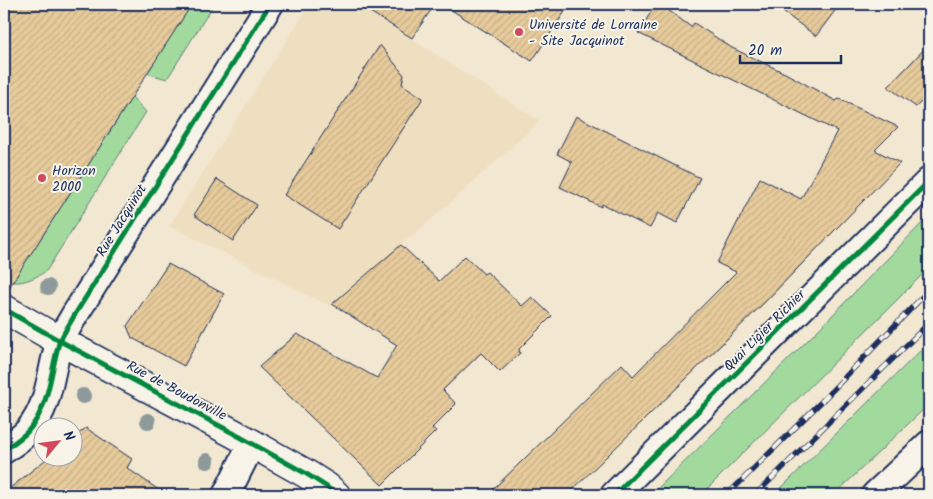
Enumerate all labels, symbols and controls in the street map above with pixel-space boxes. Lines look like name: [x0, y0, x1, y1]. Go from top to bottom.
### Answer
place label: Université de Lorraine - Site Jacquinot: [529, 14, 658, 52]
marker: Université de Lorraine - Site Jacquinot: [513, 26, 525, 38]
scale bar: [740, 32, 842, 64]
text: 20 m: [748, 39, 782, 63]
place label: Horizon 2000: [52, 160, 96, 198]
marker: Horizon 2000: [36, 172, 48, 184]
street label: Rue Jacquinot: [91, 179, 153, 261]
street label: Quai Ligier Richier: [719, 284, 812, 377]
street label: Rue de Boudonville: [122, 355, 231, 427]
north arrow: [32, 416, 82, 466]
text: N: [57, 427, 80, 446]

